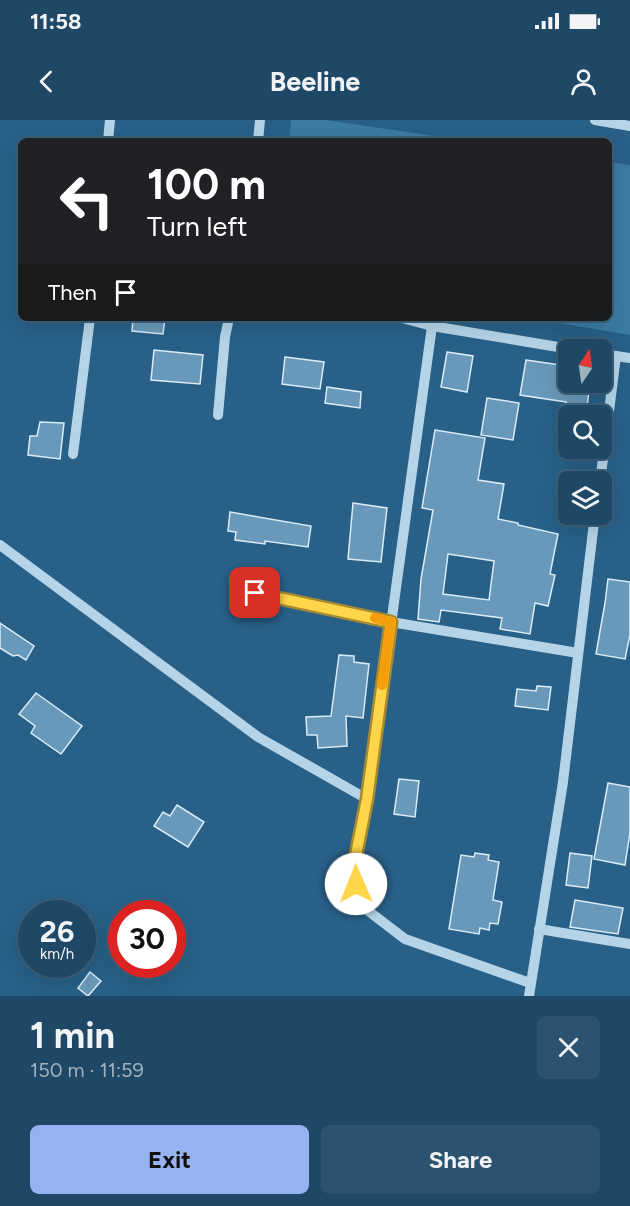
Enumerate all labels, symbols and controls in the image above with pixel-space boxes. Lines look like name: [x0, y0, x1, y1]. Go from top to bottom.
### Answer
text: 11:58: [30, 8, 81, 35]
icon: back: [30, 65, 63, 98]
text: Beeline: [270, 65, 360, 98]
icon: person: [567, 65, 600, 98]
text: 100 m: [147, 159, 266, 210]
icon: left: [48, 162, 126, 240]
text: Turn left: [147, 210, 247, 243]
icon: arrive: [109, 276, 142, 309]
text: Then: [48, 279, 97, 306]
north arrow: [558, 339, 612, 393]
map controls: [558, 339, 612, 525]
button: search: [558, 405, 612, 459]
button: layers: [558, 471, 612, 525]
pin: [229, 567, 280, 618]
icon: arrive: [238, 576, 271, 609]
position arrow: [324, 852, 388, 916]
speed limit sign: 30: [108, 900, 186, 978]
text: 26: [40, 913, 74, 950]
text: km/h: [40, 945, 74, 963]
text: 1 min: [30, 1014, 115, 1057]
button: close: [537, 1016, 600, 1079]
text: 150 m · 11:59: [30, 1058, 144, 1082]
button: Exit: [30, 1125, 309, 1194]
button: Share: [321, 1125, 600, 1194]

